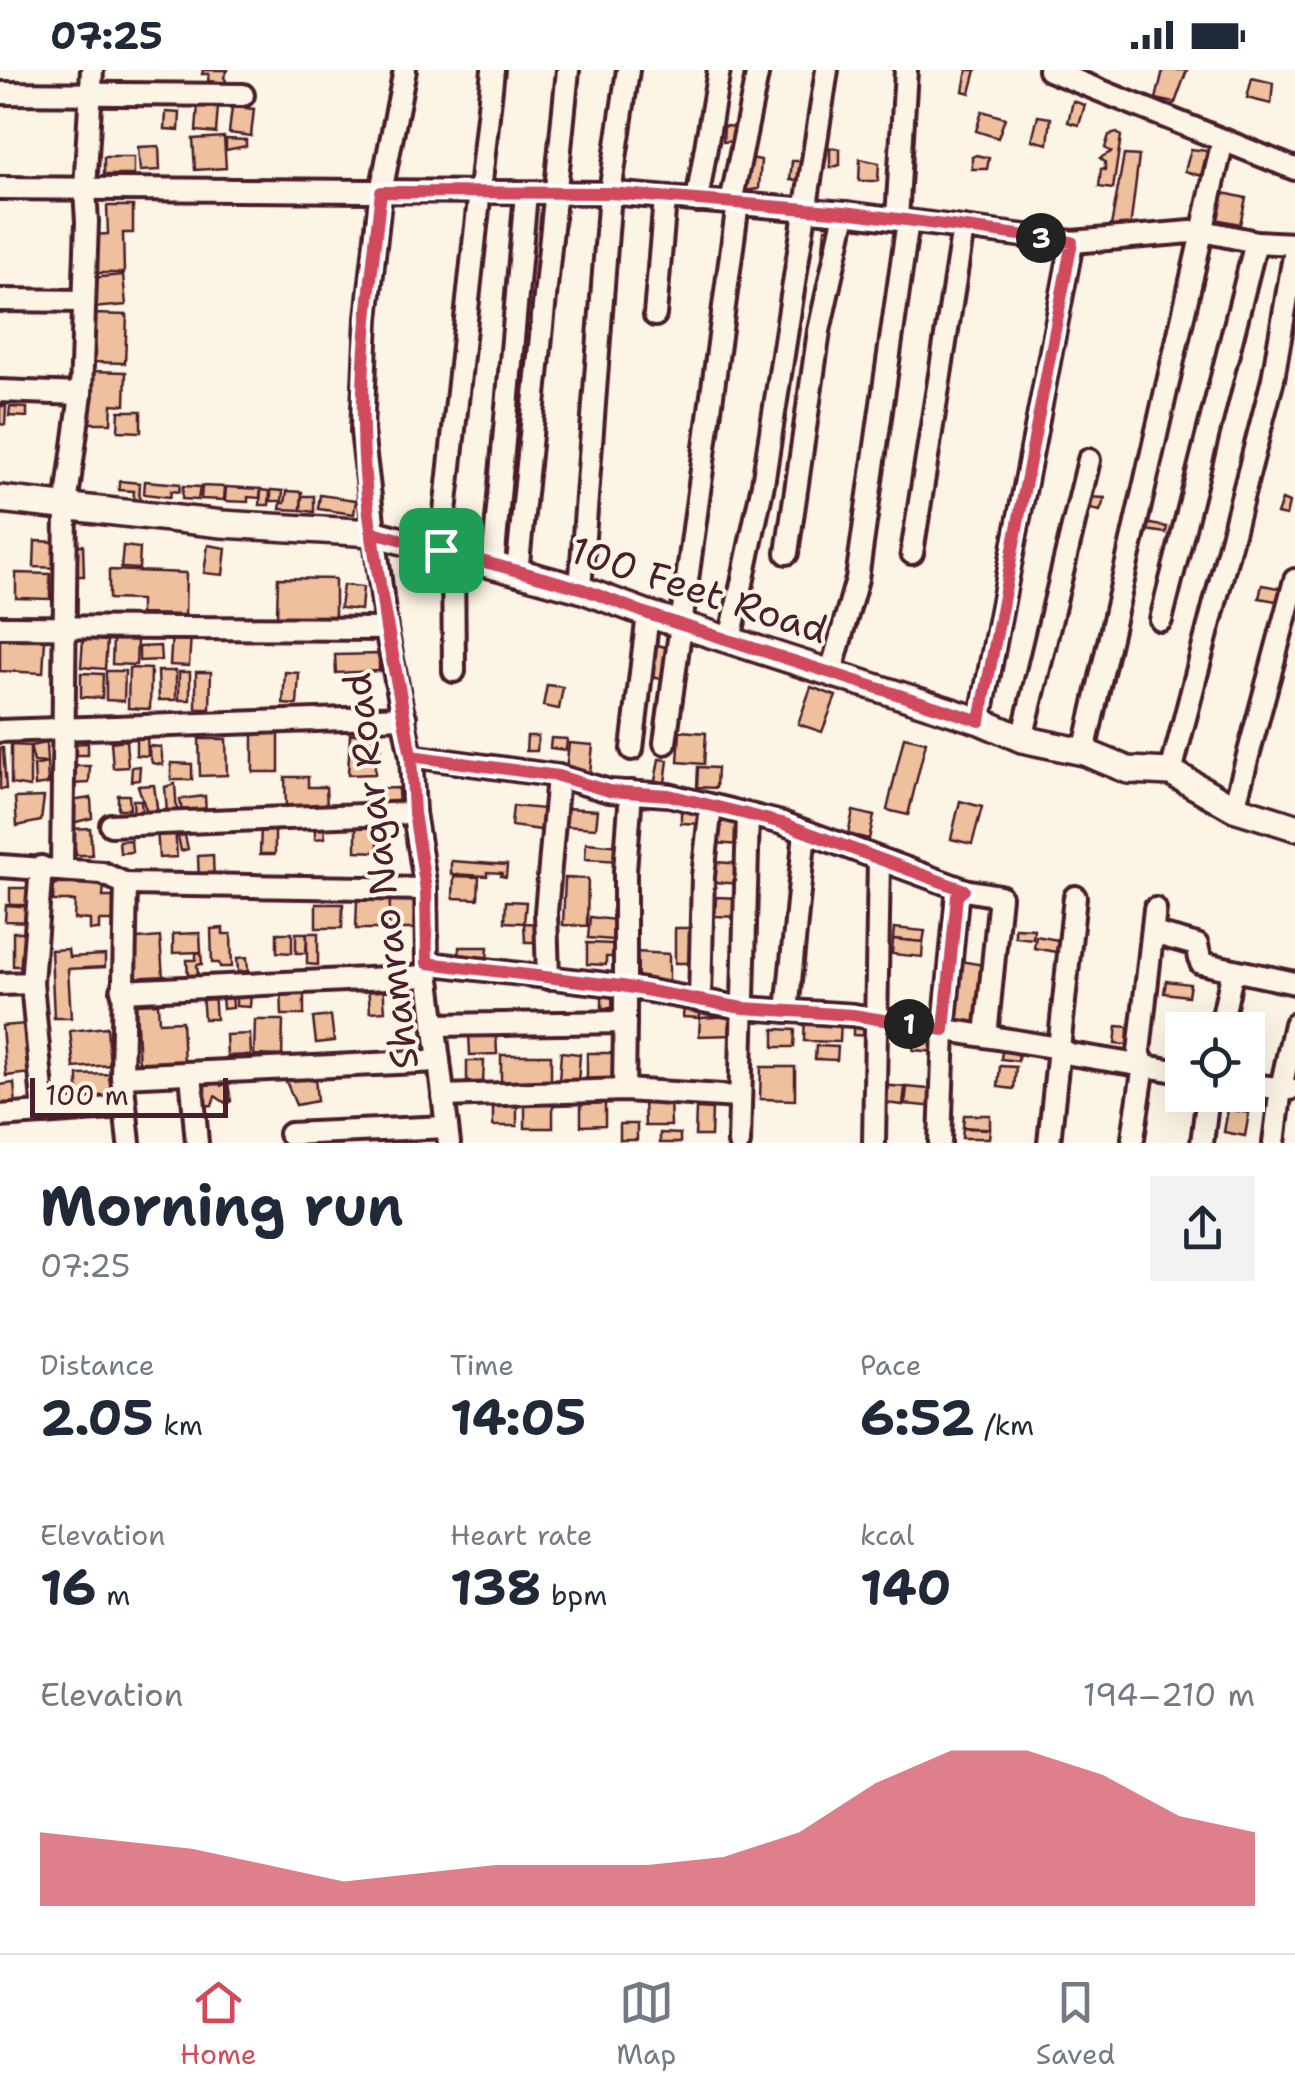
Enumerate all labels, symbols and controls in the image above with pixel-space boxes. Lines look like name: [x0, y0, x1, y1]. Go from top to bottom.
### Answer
text: 07:25: [50, 10, 163, 61]
pin: 3: [1016, 213, 1066, 263]
text: 3: [1031, 219, 1051, 257]
pin: [399, 508, 484, 593]
icon: arrive: [414, 523, 469, 578]
street label: 100 Feet Road: [564, 524, 834, 655]
street label: Shamrao Nagar Road: [331, 670, 430, 1072]
pin: 1: [884, 999, 934, 1049]
text: 1: [903, 1005, 915, 1043]
map controls: [1165, 1012, 1265, 1112]
button: locate: [1165, 1012, 1265, 1112]
scale bar: [30, 1073, 228, 1118]
text: 100 m: [45, 1076, 129, 1114]
text: Morning run: [40, 1169, 404, 1243]
button: share: [1150, 1176, 1255, 1281]
text: 07:25: [40, 1244, 130, 1287]
text: Distance: [40, 1346, 155, 1384]
text: Time: [450, 1346, 514, 1384]
text: Pace: [860, 1346, 922, 1384]
text: 2.05: [40, 1384, 154, 1451]
text: 14:05: [450, 1384, 586, 1451]
text: 6:52: [860, 1384, 975, 1451]
text: km: [154, 1406, 203, 1444]
text: /km: [975, 1406, 1034, 1444]
text: Elevation: [40, 1516, 165, 1554]
text: Heart rate: [450, 1516, 593, 1554]
text: kcal: [860, 1516, 914, 1554]
text: 16: [40, 1554, 97, 1621]
text: 138: [450, 1554, 541, 1621]
text: 140: [860, 1554, 952, 1621]
text: m: [97, 1576, 130, 1614]
text: bpm: [541, 1576, 607, 1614]
text: Elevation: [40, 1673, 183, 1716]
text: 194–210 m: [1083, 1673, 1255, 1716]
tab: Home: [180, 1975, 257, 2073]
tab: Map: [616, 1975, 676, 2073]
tab: Saved: [1036, 1975, 1115, 2073]

